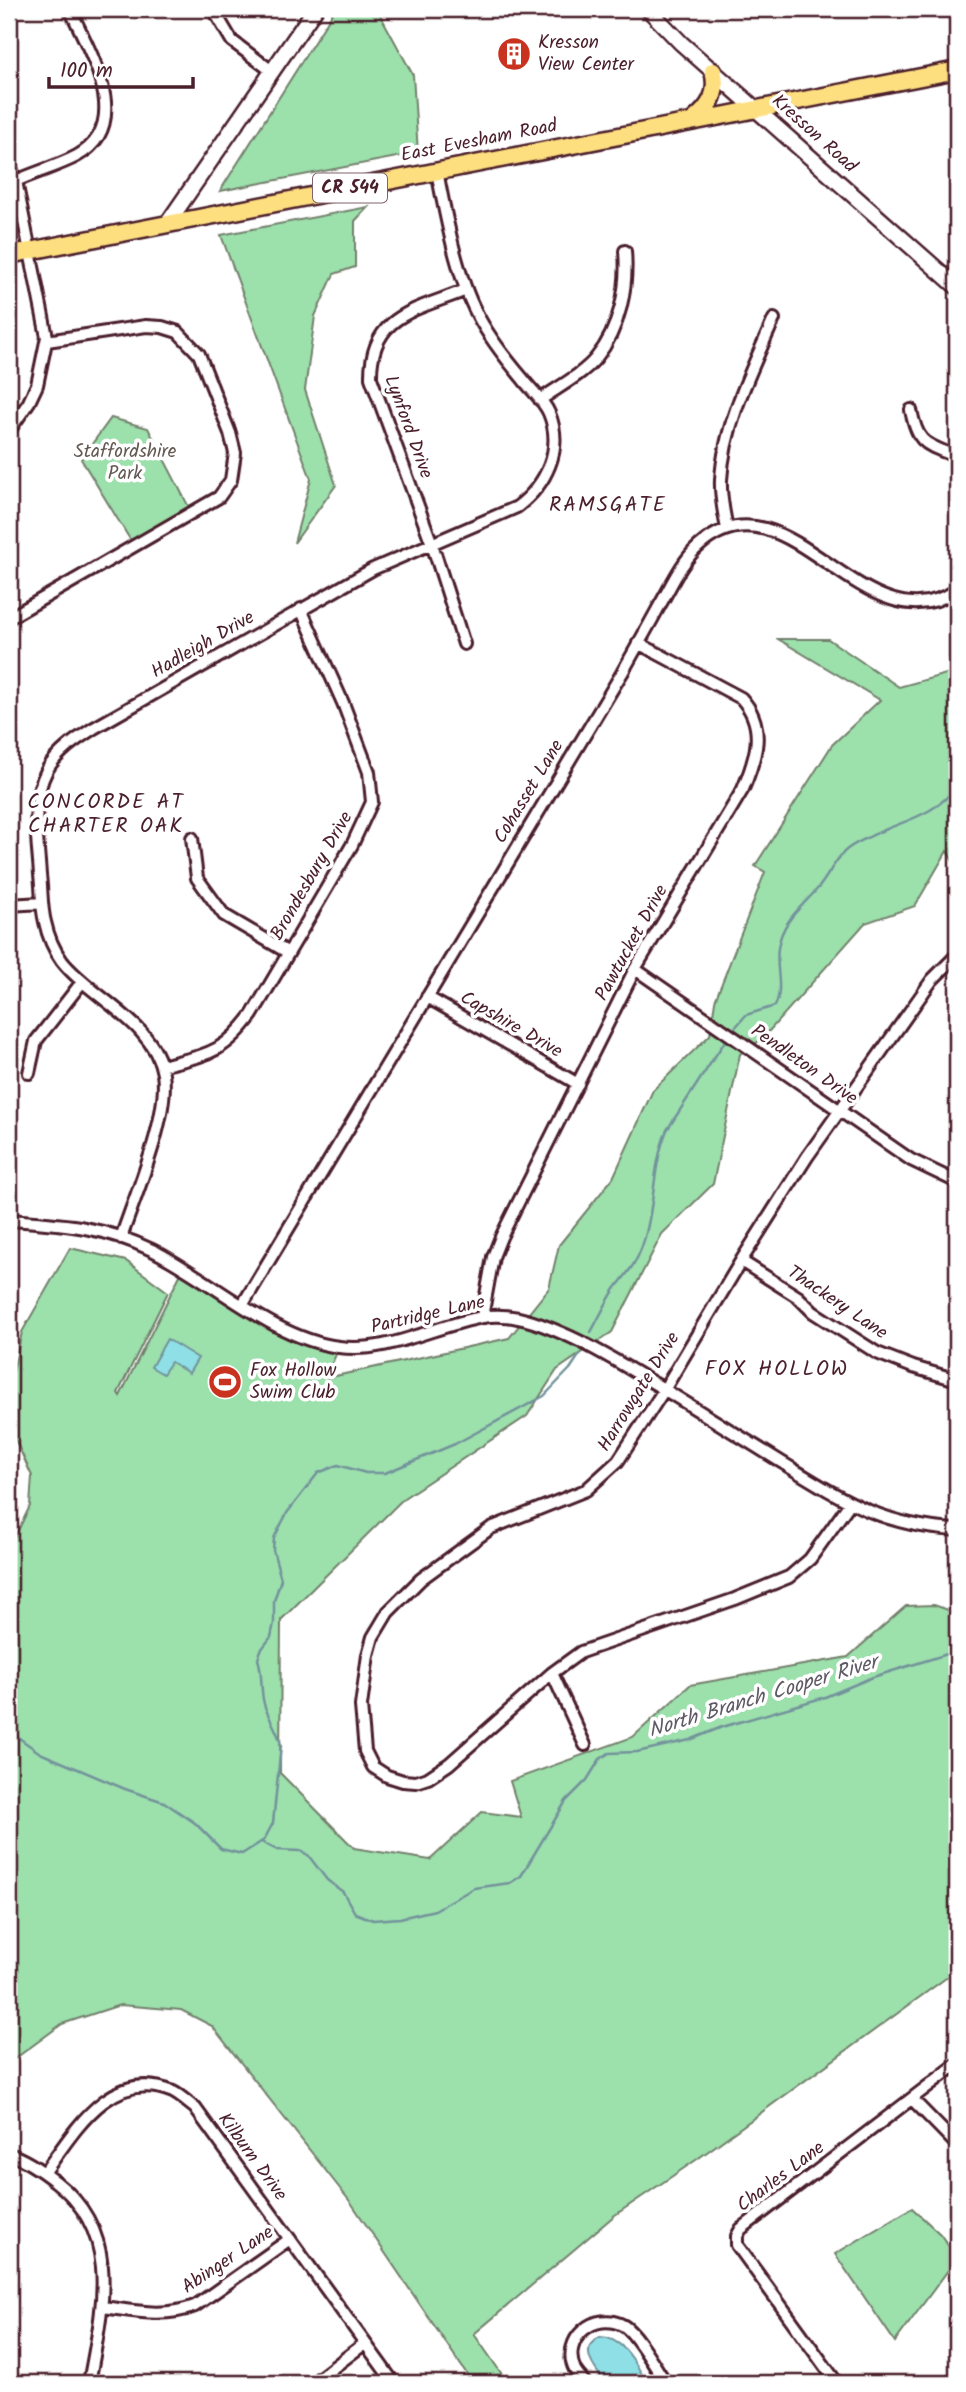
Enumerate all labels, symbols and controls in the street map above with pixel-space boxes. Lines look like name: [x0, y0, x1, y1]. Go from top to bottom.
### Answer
place label: Kresson View Center: [538, 28, 636, 80]
building icon: Kresson View Center: [495, 35, 533, 73]
scale bar: [49, 46, 192, 90]
text: 100 m: [60, 55, 113, 88]
street label: Kresson Road: [764, 87, 864, 181]
street label: East Evesham Road: [398, 111, 560, 171]
road number: CR 544: [313, 174, 387, 202]
street label: Lynford Drive: [375, 371, 441, 483]
park label: Staffordshire Park: [74, 437, 177, 489]
district label: RAMSGATE: [549, 489, 667, 522]
street label: Hadleigh Drive: [146, 603, 261, 687]
street label: Cohasset Lane: [486, 734, 572, 850]
district label: CONCORDE AT CHARTER OAK: [27, 786, 185, 843]
street label: Brondesbury Drive: [263, 805, 361, 946]
street label: Pawtucket Drive: [588, 879, 677, 1007]
street label: Capshire Drive: [454, 983, 568, 1067]
street label: Pendleton Drive: [744, 1017, 864, 1113]
street label: Thackery Lane: [781, 1258, 894, 1348]
street label: Partridge Lane: [368, 1287, 488, 1343]
street label: Harrowgate Drive: [590, 1326, 688, 1458]
district label: FOX HOLLOW: [705, 1353, 849, 1386]
place label: Fox Hollow Swim Club: [250, 1356, 337, 1408]
sports icon: Fox Hollow Swim Club: [206, 1363, 244, 1401]
water label: North Branch Cooper River: [644, 1645, 885, 1748]
street label: Kilburn Drive: [210, 2106, 295, 2208]
street label: Charles Lane: [731, 2134, 832, 2220]
street label: Abinger Lane: [176, 2218, 281, 2302]

